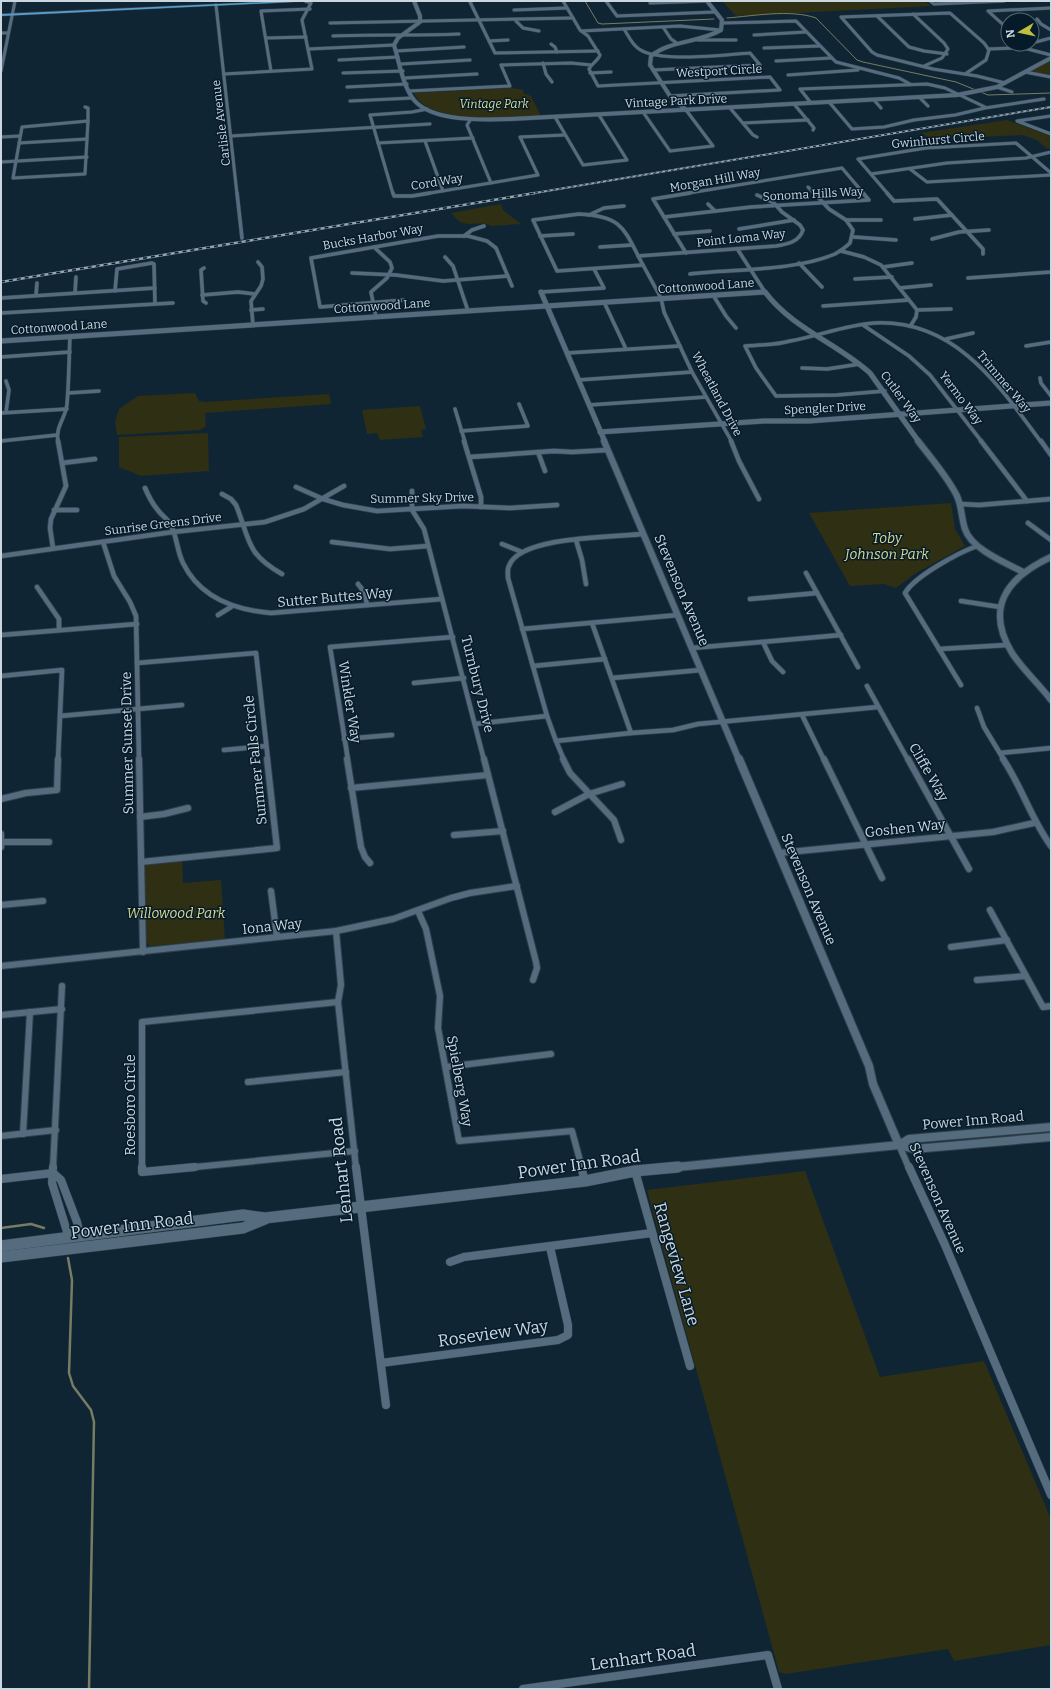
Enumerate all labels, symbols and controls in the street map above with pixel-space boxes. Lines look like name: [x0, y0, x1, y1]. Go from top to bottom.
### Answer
north arrow: [1000, 12, 1040, 52]
text: N: [1003, 28, 1018, 39]
street label: Westport Circle: [676, 62, 762, 80]
street label: Carlisle Avenue: [209, 79, 233, 167]
street label: Vintage Park Drive: [624, 91, 728, 111]
park label: Vintage Park: [459, 97, 529, 111]
street label: Gwinhurst Circle: [891, 129, 985, 151]
street label: Morgan Hill Way: [669, 165, 762, 195]
street label: Cord Way: [410, 171, 465, 193]
street label: Sonoma Hills Way: [762, 184, 864, 204]
street label: Bucks Harbor Way: [322, 221, 425, 253]
street label: Point Loma Way: [696, 226, 787, 250]
street label: Cottonwood Lane: [657, 276, 755, 296]
street label: Cottonwood Lane: [333, 296, 431, 316]
street label: Cottonwood Lane: [10, 317, 108, 337]
street label: Trimmer Way: [974, 348, 1034, 416]
street label: Wheatland Drive: [689, 349, 745, 439]
street label: Cutler Way: [878, 368, 925, 426]
street label: Yermo Way: [936, 369, 986, 428]
street label: Spengler Drive: [784, 399, 866, 417]
street label: Summer Sky Drive: [370, 490, 474, 506]
street label: Sunrise Greens Drive: [104, 510, 222, 538]
park label: Toby Johnson Park: [843, 530, 929, 563]
street label: Stevenson Avenue: [650, 532, 713, 649]
street label: Sutter Buttes Way: [277, 584, 394, 611]
street label: Turnbury Drive: [457, 634, 498, 734]
street label: Winkler Way: [335, 660, 364, 745]
street label: Summer Sunset Drive: [118, 672, 137, 814]
street label: Summer Falls Circle: [240, 694, 271, 826]
street label: Cliffe Way: [905, 740, 952, 805]
street label: Goshen Way: [864, 816, 947, 841]
street label: Stevenson Avenue: [777, 831, 840, 948]
park label: Willowood Park: [127, 905, 226, 922]
street label: Iona Way: [241, 915, 303, 938]
street label: Spielberg Way: [443, 1034, 476, 1129]
street label: Roesboro Circle: [122, 1054, 139, 1156]
street label: Power Inn Road: [922, 1108, 1025, 1133]
street label: Lenhart Road: [326, 1116, 357, 1224]
street label: Stevenson Avenue: [905, 1140, 970, 1256]
street label: Power Inn Road: [516, 1145, 642, 1183]
street label: Rangeview Lane: [649, 1200, 704, 1328]
street label: Power Inn Road: [69, 1208, 195, 1243]
street label: Roseview Way: [436, 1315, 551, 1352]
street label: Lenhart Road: [589, 1640, 697, 1675]

